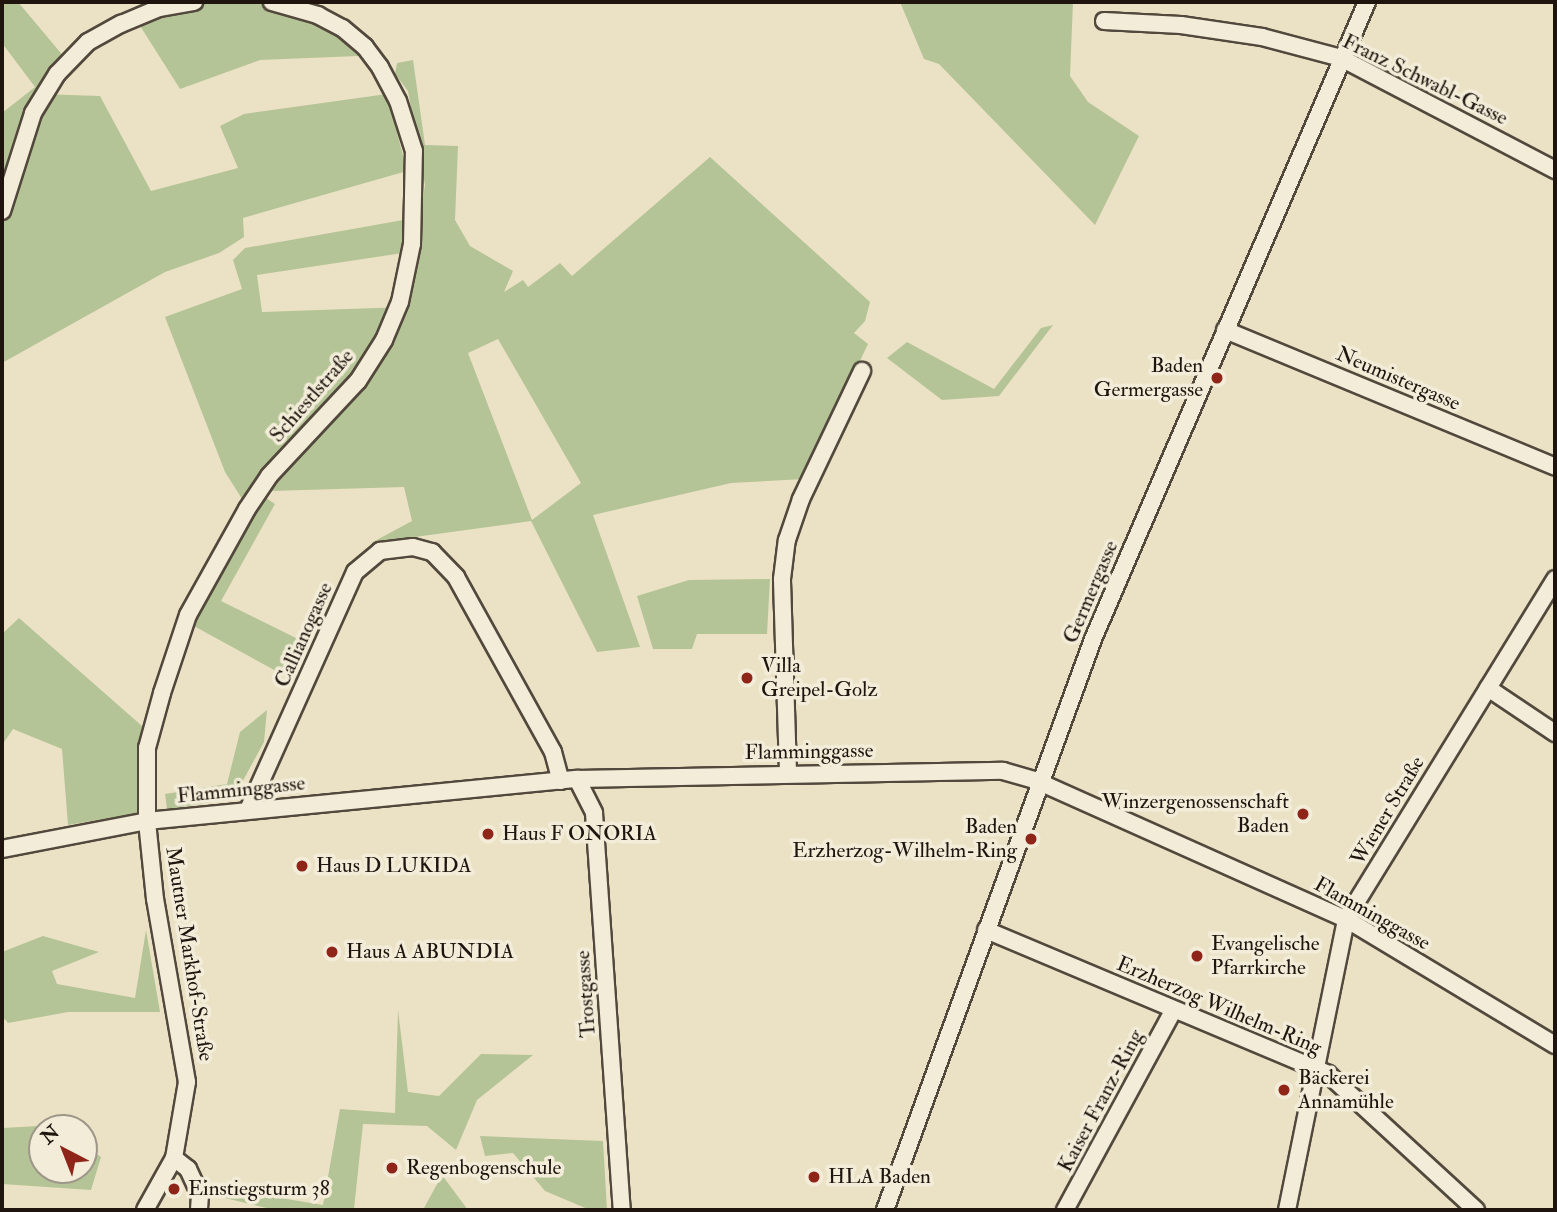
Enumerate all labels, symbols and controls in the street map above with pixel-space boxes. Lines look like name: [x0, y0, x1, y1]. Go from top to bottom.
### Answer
street label: Franz Schwabl-Gasse: [1338, 29, 1512, 131]
street label: Neumistergasse: [1332, 342, 1464, 416]
street label: Schiestlstraße: [265, 344, 359, 448]
place label: Baden Germergasse: [1094, 353, 1203, 403]
marker: Baden Germergasse: [1209, 370, 1225, 386]
street label: Germergasse: [1058, 537, 1124, 647]
street label: Callianogasse: [270, 579, 338, 691]
place label: Villa Greipel-Golz: [761, 653, 878, 703]
marker: Villa Greipel-Golz: [739, 670, 755, 686]
street label: Flamminggasse: [744, 738, 874, 766]
street label: Wiener Straße: [1346, 752, 1430, 870]
street label: Flamminggasse: [176, 771, 306, 809]
place label: Winzergenossenschaft Baden: [1102, 789, 1289, 839]
marker: Winzergenossenschaft Baden: [1295, 806, 1311, 822]
place label: Baden Erzherzog-Wilhelm-Ring: [792, 814, 1017, 864]
place label: Haus F ONORIA: [502, 821, 657, 847]
marker: Haus F ONORIA: [480, 826, 496, 842]
marker: Baden Erzherzog-Wilhelm-Ring: [1023, 831, 1039, 847]
street label: Mautner Markhof-Straße: [160, 845, 218, 1063]
place label: Haus D LUKIDA: [316, 853, 472, 879]
marker: Haus D LUKIDA: [294, 858, 310, 874]
street label: Flamminggasse: [1310, 872, 1434, 956]
place label: Evangelische Pfarrkirche: [1211, 931, 1320, 981]
place label: Haus A ABUNDIA: [346, 939, 514, 965]
marker: Haus A ABUNDIA: [324, 944, 340, 960]
marker: Evangelische Pfarrkirche: [1189, 948, 1205, 964]
street label: Trostgasse: [570, 950, 602, 1038]
street label: Erzherzog Wilhelm-Ring: [1113, 951, 1325, 1061]
street label: Kaiser Franz-Ring: [1053, 1025, 1149, 1177]
place label: Bäckerei Annamühle: [1298, 1065, 1394, 1115]
marker: Bäckerei Annamühle: [1276, 1082, 1292, 1098]
north arrow: [28, 1114, 98, 1184]
text: N: [36, 1120, 65, 1149]
place label: Regenbogenschule: [406, 1155, 561, 1181]
marker: Regenbogenschule: [384, 1160, 400, 1176]
place label: HLA Baden: [828, 1164, 931, 1190]
marker: HLA Baden: [806, 1169, 822, 1185]
place label: Einstiegsturm 38: [188, 1176, 329, 1202]
marker: Einstiegsturm 38: [166, 1181, 182, 1197]

